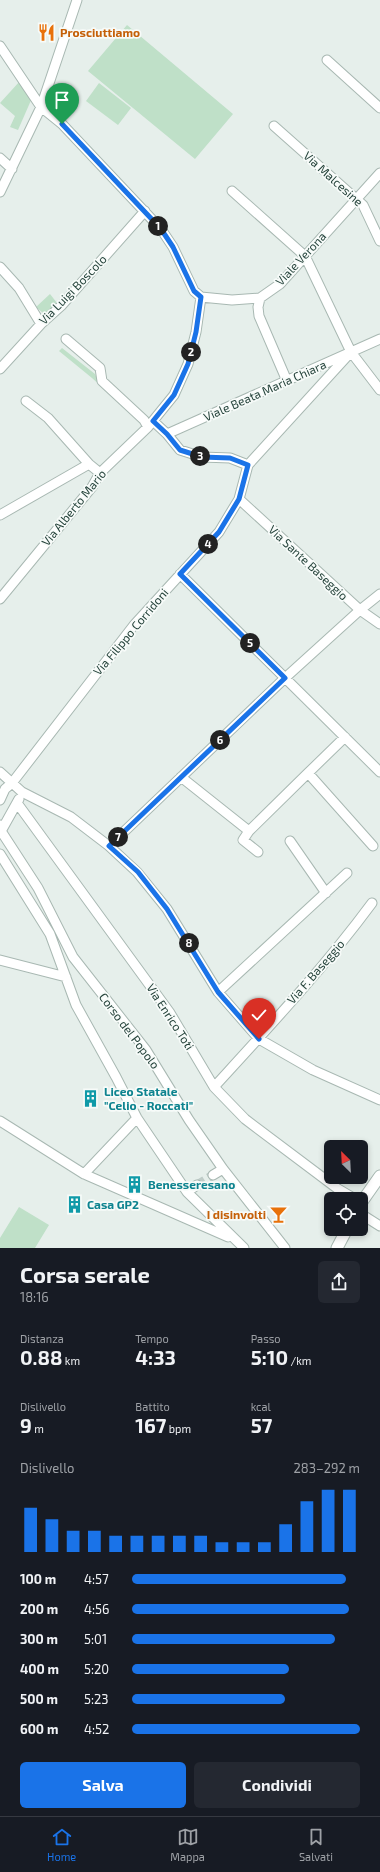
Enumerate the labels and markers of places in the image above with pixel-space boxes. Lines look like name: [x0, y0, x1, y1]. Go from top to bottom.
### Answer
restaurant icon: Prosciuttiamo: [37, 23, 57, 43]
place label: Prosciuttiamo: [60, 25, 140, 39]
pin: [45, 83, 79, 124]
pin: 1: [148, 216, 168, 236]
pin: 2: [181, 342, 201, 362]
pin: 3: [190, 446, 210, 466]
pin: 4: [198, 534, 218, 554]
pin: 5: [240, 633, 260, 653]
pin: 6: [210, 730, 230, 750]
pin: 7: [108, 827, 128, 847]
pin: 8: [179, 933, 199, 953]
pin: [242, 998, 276, 1039]
place label: Liceo Statale "Celio - Roccati": [104, 1084, 193, 1112]
building icon: Liceo Statale "Celio - Roccati": [81, 1089, 101, 1109]
building icon: Benesseresano: [125, 1175, 145, 1195]
place label: Benesseresano: [148, 1177, 235, 1191]
building icon: Casa GP2: [64, 1195, 84, 1215]
place label: Casa GP2: [87, 1197, 139, 1211]
bar icon: I disinvolti: [269, 1205, 289, 1225]
place label: I disinvolti: [207, 1207, 266, 1221]

